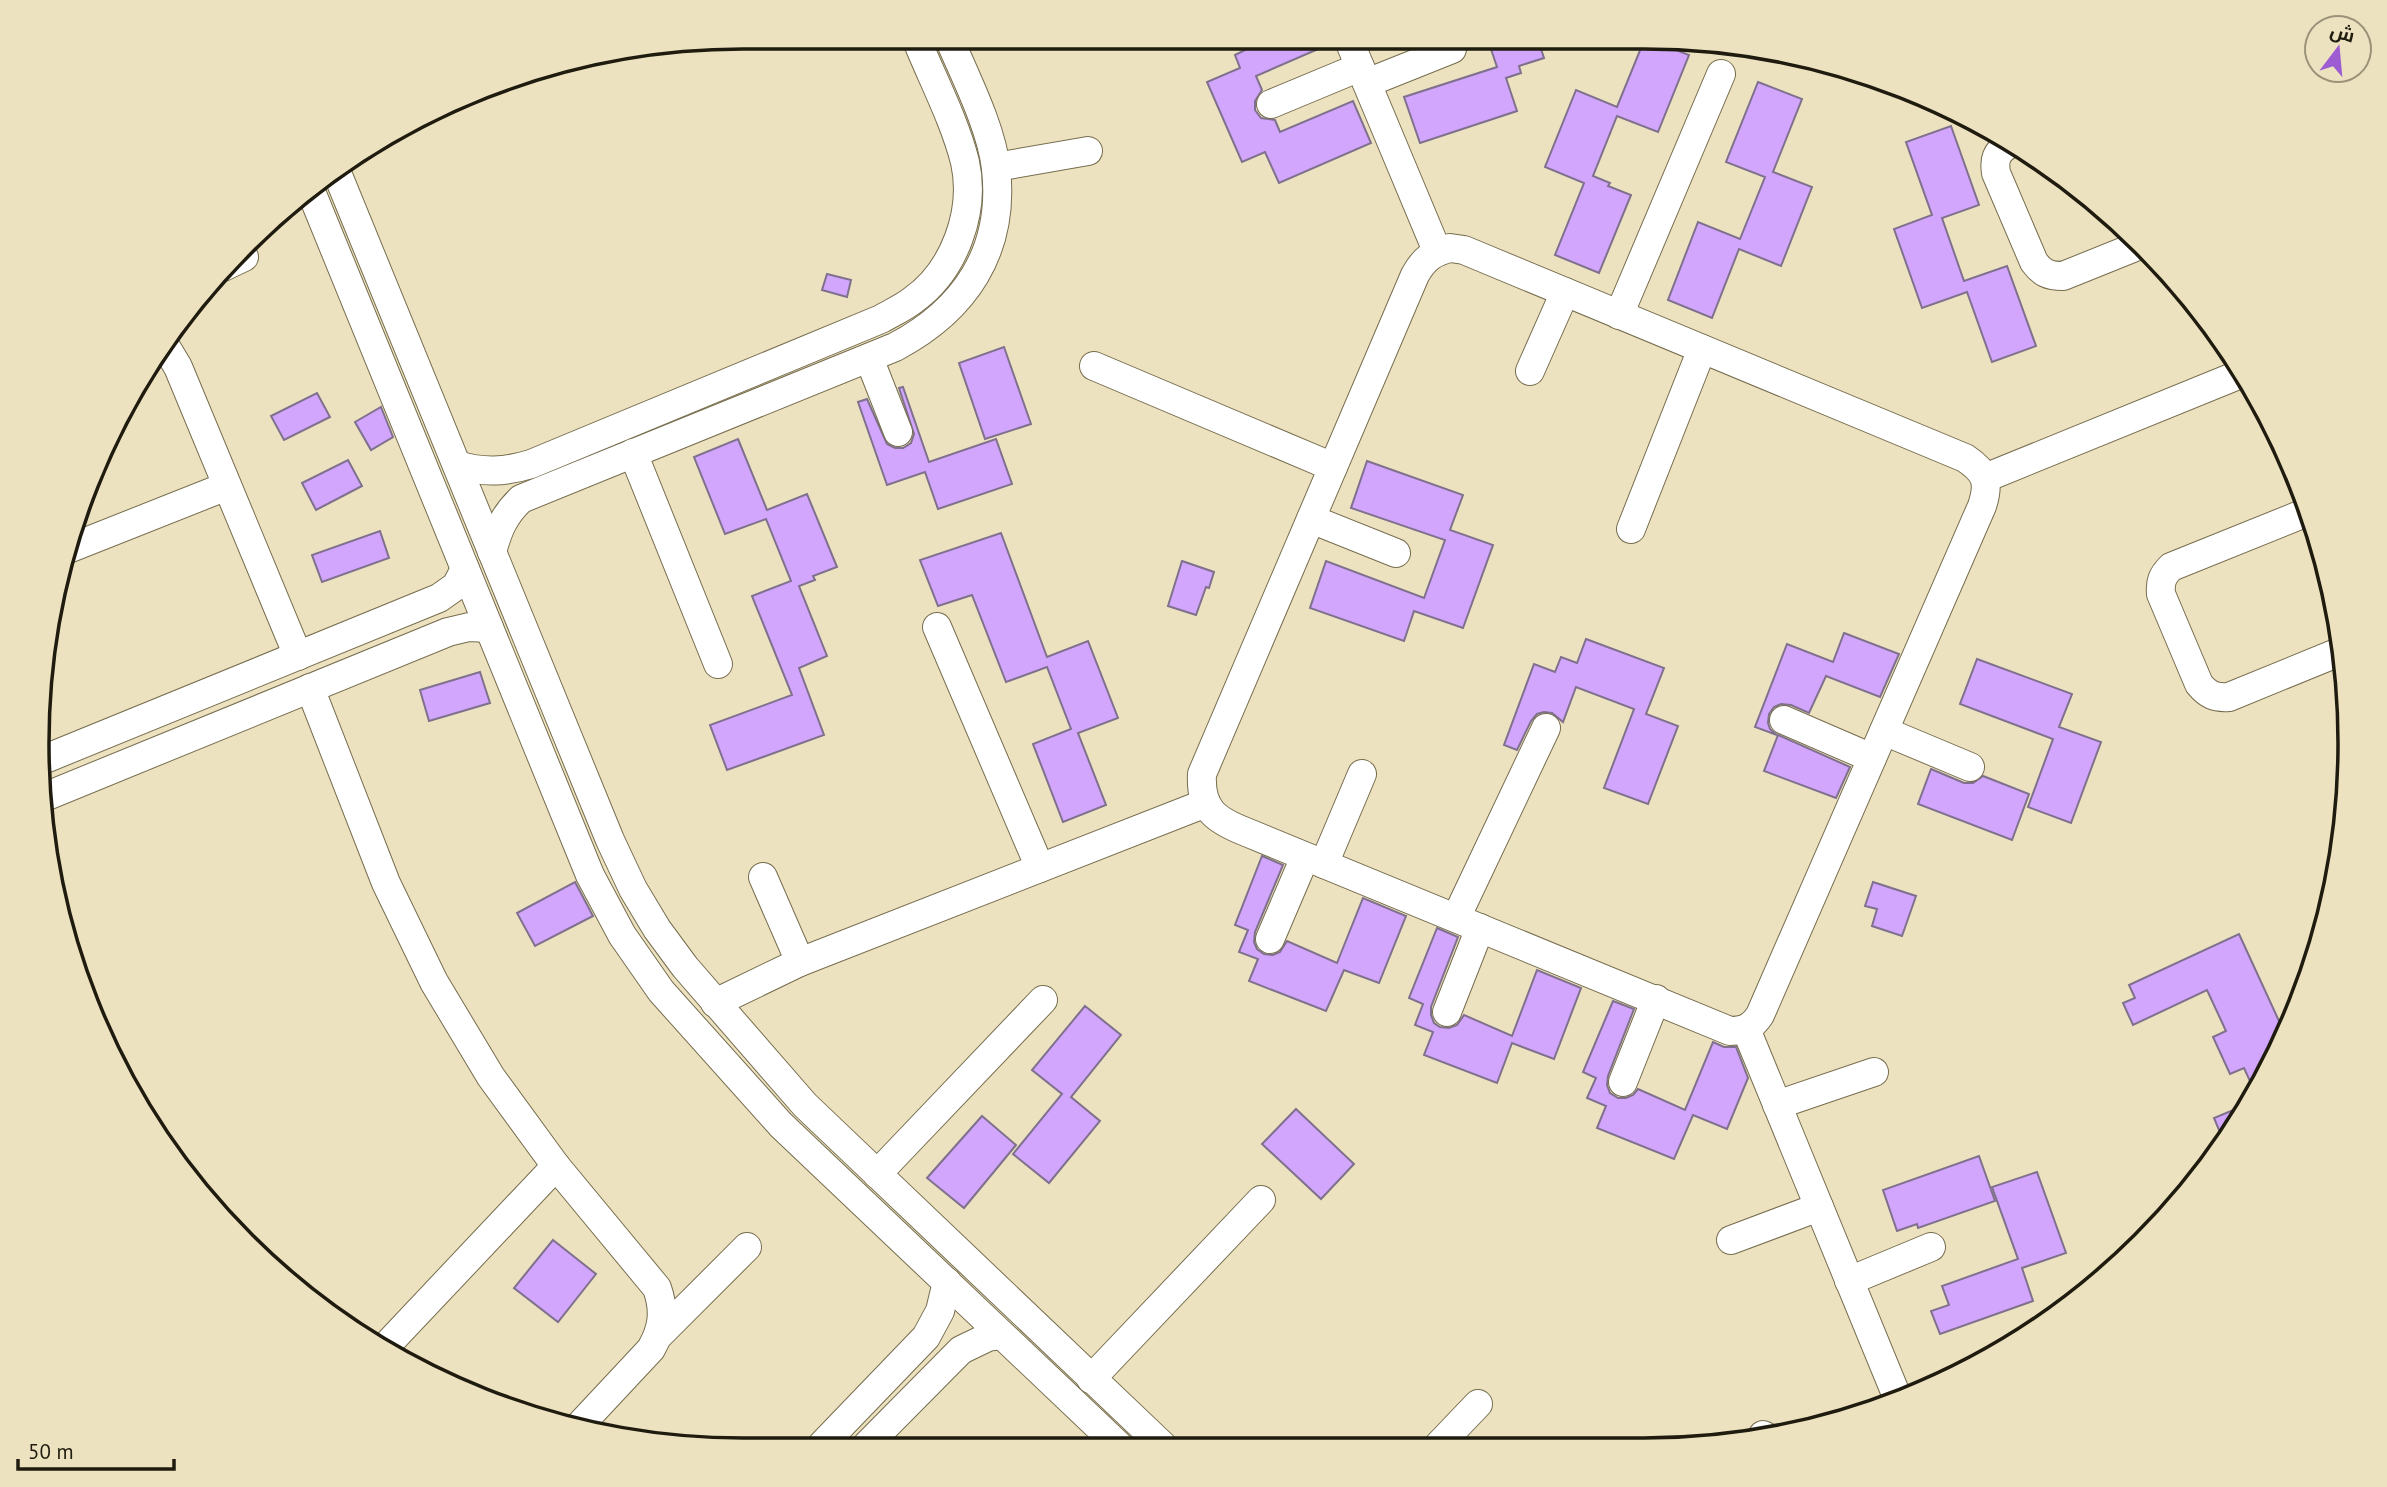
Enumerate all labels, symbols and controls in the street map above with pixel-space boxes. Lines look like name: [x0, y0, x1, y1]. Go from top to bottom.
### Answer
north arrow: [2303, 14, 2373, 84]
text: ش: [2328, 18, 2358, 48]
scale bar: [18, 1428, 173, 1472]
text: 50 m: [28, 1438, 74, 1465]

